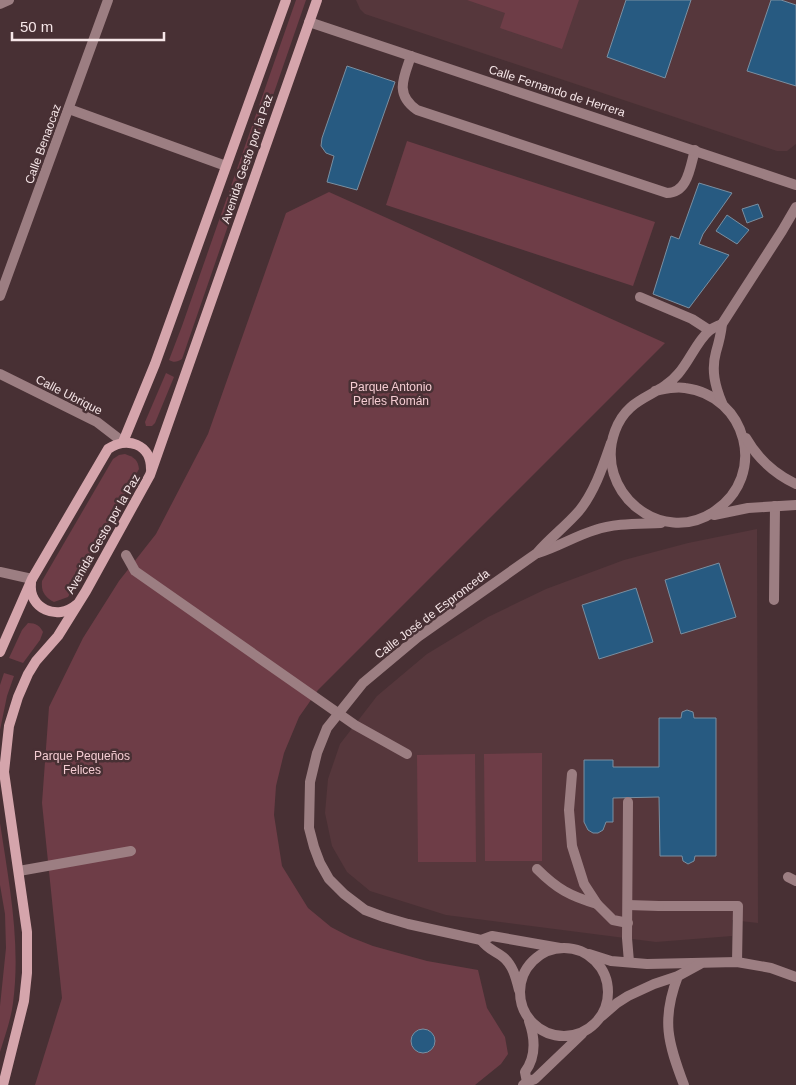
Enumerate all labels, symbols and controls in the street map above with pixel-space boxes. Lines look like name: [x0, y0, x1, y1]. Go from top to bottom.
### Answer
scale bar: [12, 10, 165, 42]
text: 50 m: [20, 18, 53, 35]
street label: Calle Fernando de Herrera: [487, 62, 627, 120]
street label: Avenida Gesto por la Paz: [218, 92, 276, 226]
street label: Calle Benaocaz: [22, 102, 64, 186]
street label: Calle Ubrique: [33, 372, 105, 418]
park label: Parque Antonio Perles Román: [350, 380, 432, 408]
street label: Avenida Gesto por la Paz: [63, 472, 143, 596]
street label: Calle José de Espronceda: [372, 566, 492, 662]
park label: Parque Pequeños Felices: [34, 749, 130, 777]

